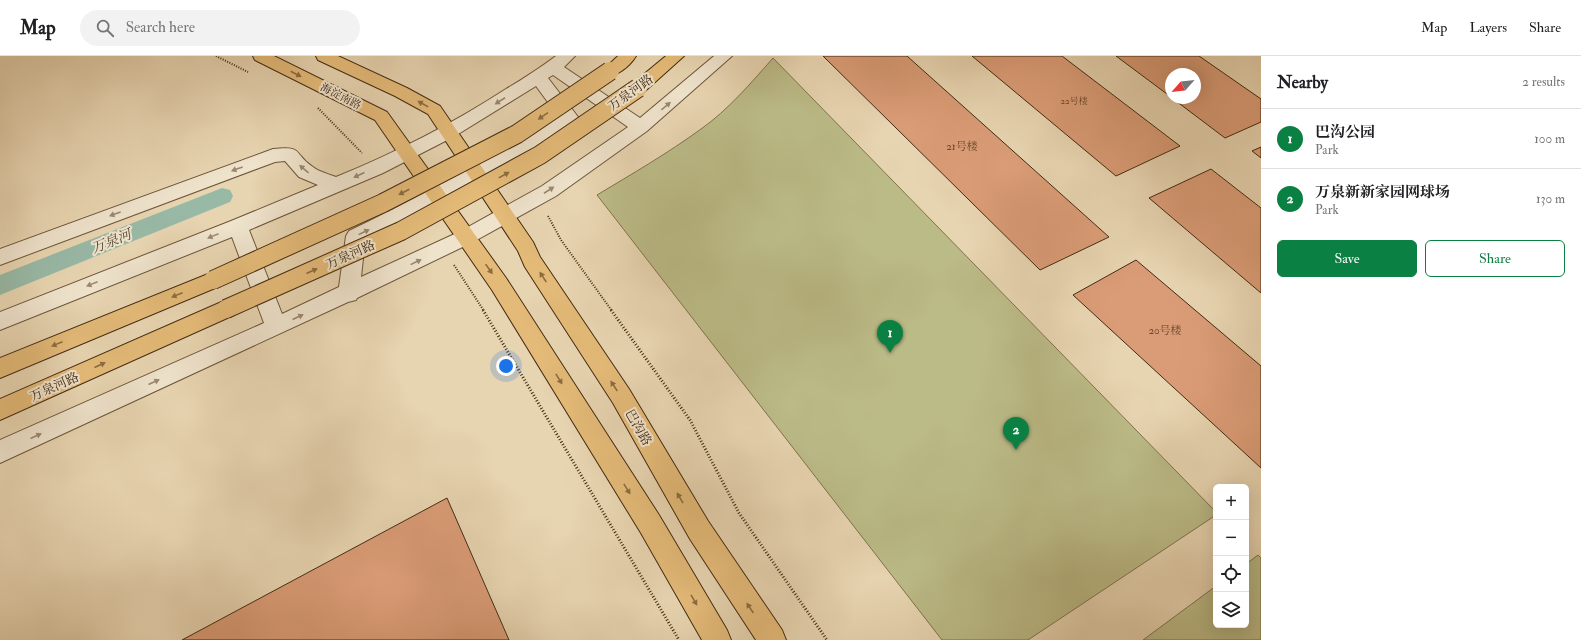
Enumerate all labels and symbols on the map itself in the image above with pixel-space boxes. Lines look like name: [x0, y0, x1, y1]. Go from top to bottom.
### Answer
north arrow: [1165, 68, 1201, 104]
one-way arrow: [290, 70, 301, 77]
street label: 万泉河路: [605, 71, 656, 115]
street label: 海淀南路: [318, 81, 363, 112]
house number: 22号楼: [1060, 96, 1088, 107]
one-way arrow: [495, 97, 505, 105]
one-way arrow: [417, 101, 429, 107]
one-way arrow: [661, 101, 671, 110]
one-way arrow: [538, 112, 548, 120]
house number: 21号楼: [946, 140, 978, 153]
one-way arrow: [298, 164, 309, 173]
one-way arrow: [230, 167, 242, 173]
one-way arrow: [498, 171, 509, 178]
one-way arrow: [352, 173, 364, 179]
one-way arrow: [544, 186, 554, 194]
one-way arrow: [399, 189, 410, 195]
one-way arrow: [108, 212, 120, 218]
water label: 万泉河: [89, 225, 137, 257]
one-way arrow: [358, 229, 369, 235]
one-way arrow: [206, 233, 218, 239]
street label: 万泉河路: [323, 237, 377, 273]
one-way arrow: [410, 259, 421, 265]
one-way arrow: [485, 263, 493, 274]
one-way arrow: [307, 267, 319, 273]
one-way arrow: [539, 272, 547, 282]
one-way arrow: [86, 282, 98, 288]
one-way arrow: [171, 292, 183, 298]
one-way arrow: [292, 314, 304, 320]
pin: 1: [877, 320, 903, 353]
house number: 20号楼: [1148, 324, 1182, 337]
one-way arrow: [51, 342, 63, 348]
your location: [496, 356, 516, 376]
one-way arrow: [94, 362, 106, 368]
street label: 万泉河路: [27, 369, 81, 405]
one-way arrow: [555, 373, 562, 384]
one-way arrow: [148, 379, 160, 385]
one-way arrow: [611, 380, 618, 392]
street label: 巴沟路: [621, 407, 655, 448]
pin: 2: [1003, 417, 1029, 450]
one-way arrow: [30, 433, 41, 439]
one-way arrow: [624, 483, 631, 495]
one-way arrow: [677, 492, 684, 504]
one-way arrow: [691, 594, 698, 606]
one-way arrow: [746, 602, 754, 613]

